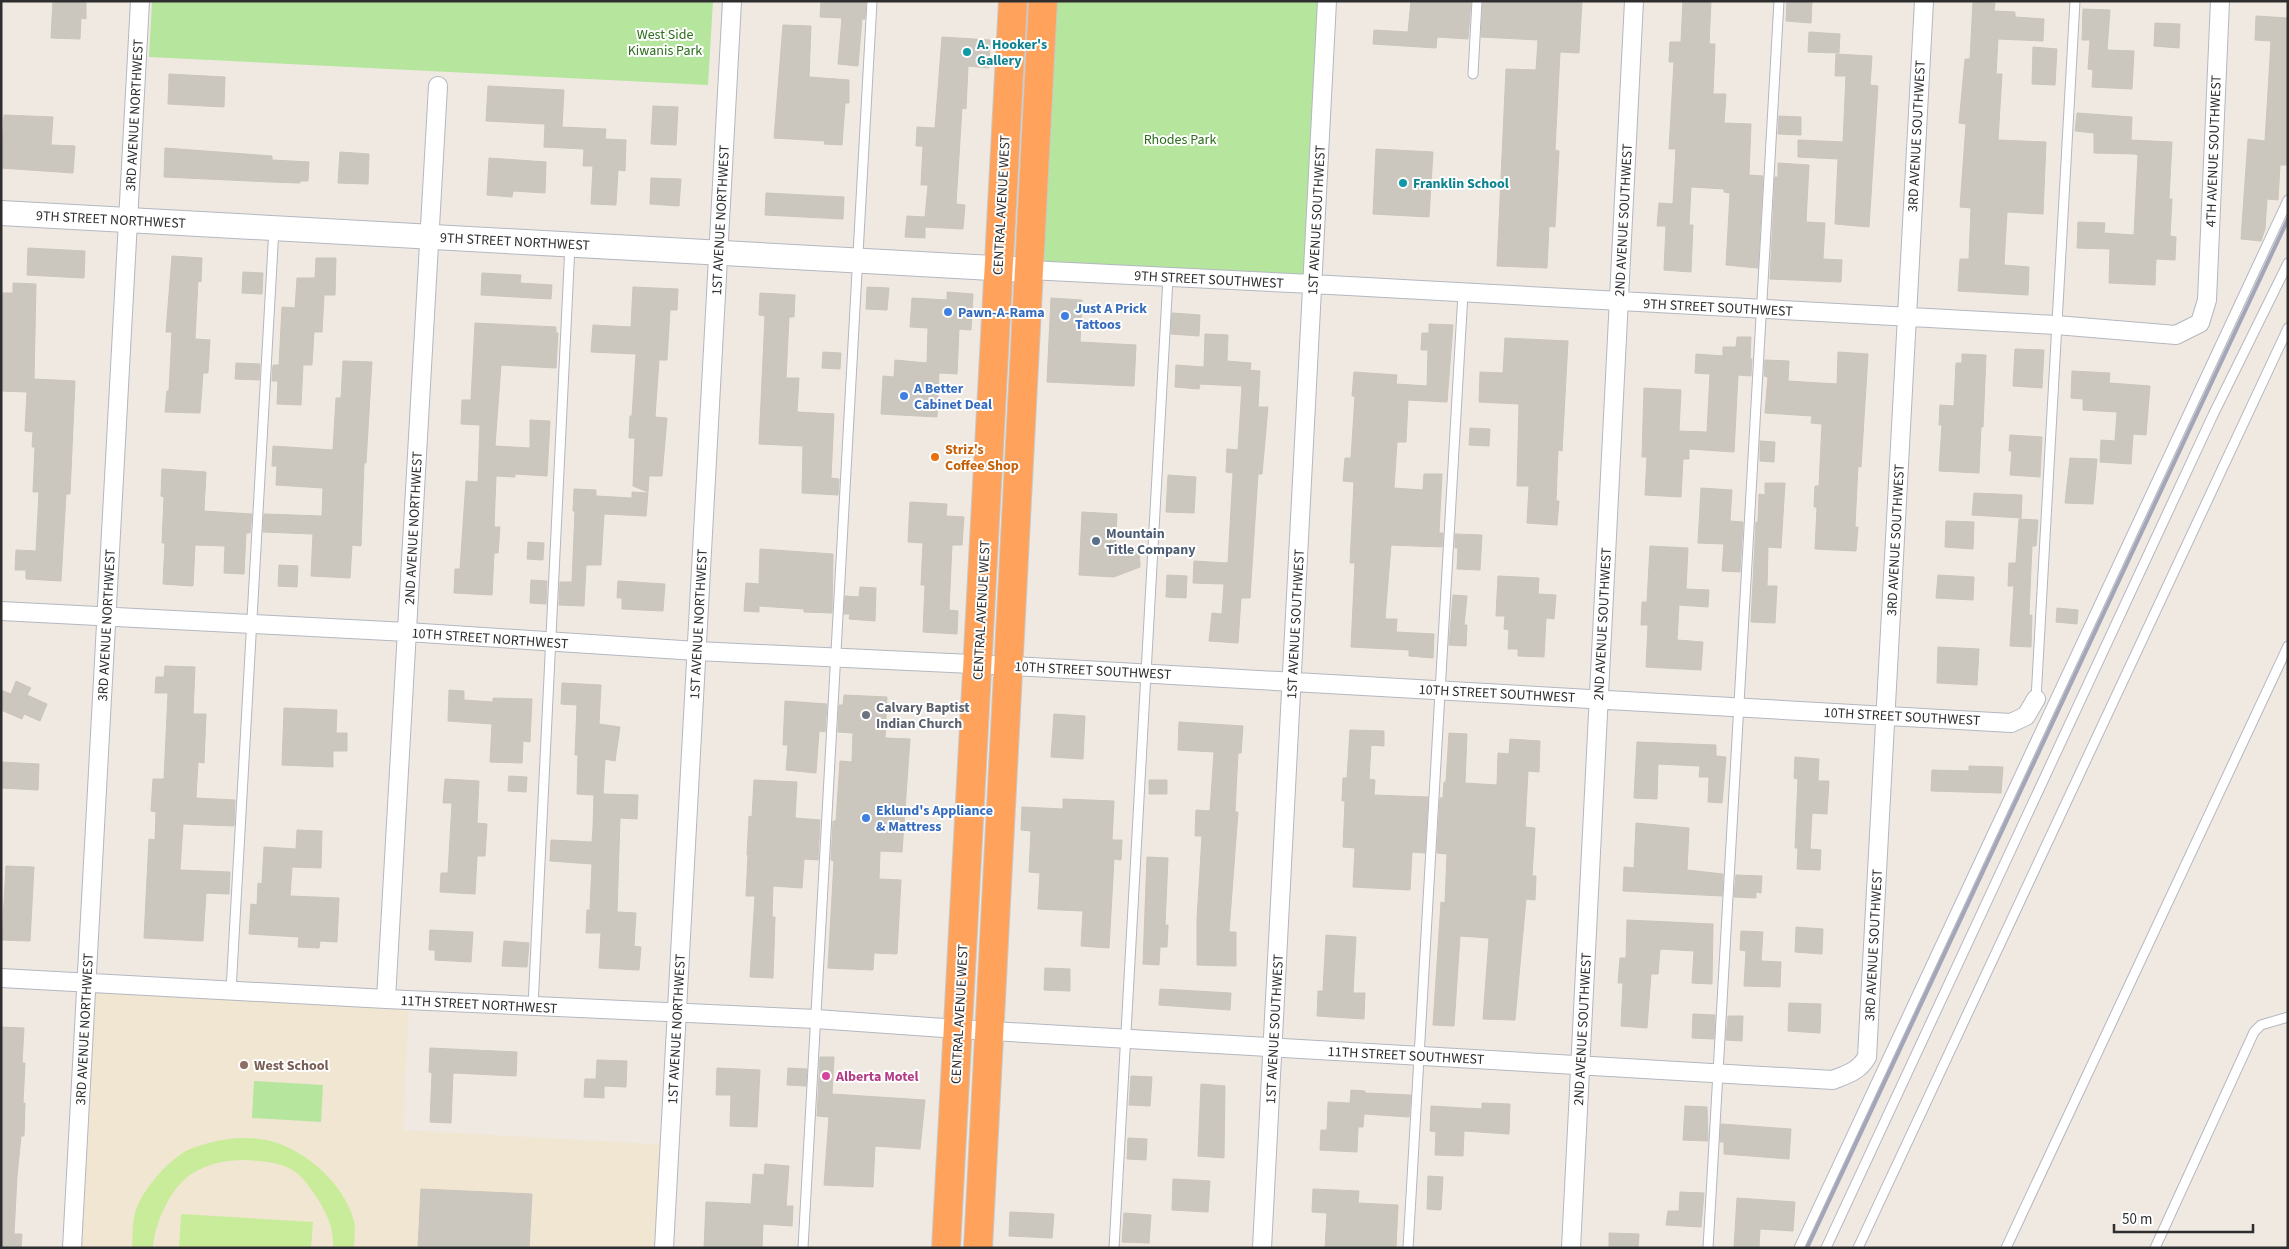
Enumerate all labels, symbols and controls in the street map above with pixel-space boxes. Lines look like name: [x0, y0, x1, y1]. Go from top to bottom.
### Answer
park label: West Side Kiwanis Park: [628, 25, 702, 61]
place label: A. Hooker's Gallery: [976, 35, 1047, 71]
street label: 3RD AVENUE NORTHWEST: [121, 38, 149, 192]
marker: A. Hooker's Gallery: [961, 46, 973, 58]
street label: 3RD AVENUE SOUTHWEST: [1903, 59, 1931, 213]
street label: 4TH AVENUE SOUTHWEST: [2201, 74, 2227, 227]
park label: Rhodes Park: [1144, 130, 1216, 150]
street label: CENTRAL AVENUE WEST: [988, 134, 1016, 276]
street label: 2ND AVENUE SOUTHWEST: [1610, 143, 1638, 297]
street label: 1ST AVENUE NORTHWEST: [707, 144, 735, 296]
street label: 1ST AVENUE SOUTHWEST: [1303, 144, 1331, 296]
place label: Franklin School: [1413, 174, 1509, 194]
marker: Franklin School: [1397, 177, 1409, 189]
street label: 9TH STREET NORTHWEST: [36, 206, 187, 234]
street label: 9TH STREET NORTHWEST: [440, 228, 591, 256]
street label: 9TH STREET SOUTHWEST: [1134, 266, 1285, 294]
street label: 9TH STREET SOUTHWEST: [1643, 294, 1794, 322]
place label: Just A Prick Tattoos: [1075, 299, 1147, 335]
place label: Pawn-A-Rama: [958, 303, 1045, 323]
marker: Pawn-A-Rama: [942, 306, 954, 318]
marker: Just A Prick Tattoos: [1059, 310, 1071, 322]
place label: A Better Cabinet Deal: [913, 379, 992, 415]
marker: A Better Cabinet Deal: [898, 390, 910, 402]
place label: Striz's Coffee Shop: [945, 440, 1019, 476]
street label: 2ND AVENUE NORTHWEST: [400, 450, 428, 605]
marker: Striz's Coffee Shop: [929, 451, 941, 463]
street label: 3RD AVENUE SOUTHWEST: [1882, 463, 1910, 617]
place label: Mountain Title Company: [1106, 524, 1196, 560]
marker: Mountain Title Company: [1090, 535, 1102, 547]
street label: CENTRAL AVENUE WEST: [968, 539, 996, 681]
street label: 2ND AVENUE SOUTHWEST: [1589, 547, 1617, 701]
street label: 3RD AVENUE NORTHWEST: [93, 548, 121, 702]
street label: 1ST AVENUE NORTHWEST: [685, 548, 713, 700]
street label: 1ST AVENUE SOUTHWEST: [1282, 548, 1310, 700]
street label: 10TH STREET NORTHWEST: [411, 624, 569, 654]
street label: 10TH STREET SOUTHWEST: [1014, 657, 1172, 685]
street label: 10TH STREET SOUTHWEST: [1418, 680, 1576, 708]
place label: Calvary Baptist Indian Church: [876, 698, 970, 734]
street label: 10TH STREET SOUTHWEST: [1823, 703, 1981, 731]
marker: Calvary Baptist Indian Church: [860, 709, 872, 721]
place label: Eklund's Appliance & Mattress: [876, 801, 993, 837]
marker: Eklund's Appliance & Mattress: [860, 812, 872, 824]
street label: 3RD AVENUE SOUTHWEST: [1860, 868, 1888, 1022]
street label: CENTRAL AVENUE WEST: [946, 943, 974, 1085]
street label: 3RD AVENUE NORTHWEST: [71, 952, 99, 1106]
street label: 2ND AVENUE SOUTHWEST: [1569, 952, 1597, 1106]
street label: 1ST AVENUE NORTHWEST: [663, 953, 691, 1105]
street label: 1ST AVENUE SOUTHWEST: [1261, 953, 1289, 1105]
street label: 11TH STREET NORTHWEST: [400, 991, 558, 1019]
street label: 11TH STREET SOUTHWEST: [1327, 1042, 1485, 1070]
place label: West School: [254, 1056, 329, 1076]
marker: West School: [238, 1059, 250, 1071]
place label: Alberta Motel: [835, 1067, 919, 1087]
marker: Alberta Motel: [820, 1070, 832, 1082]
scale bar: [2114, 1202, 2253, 1234]
text: 50 m: [2122, 1209, 2152, 1230]

